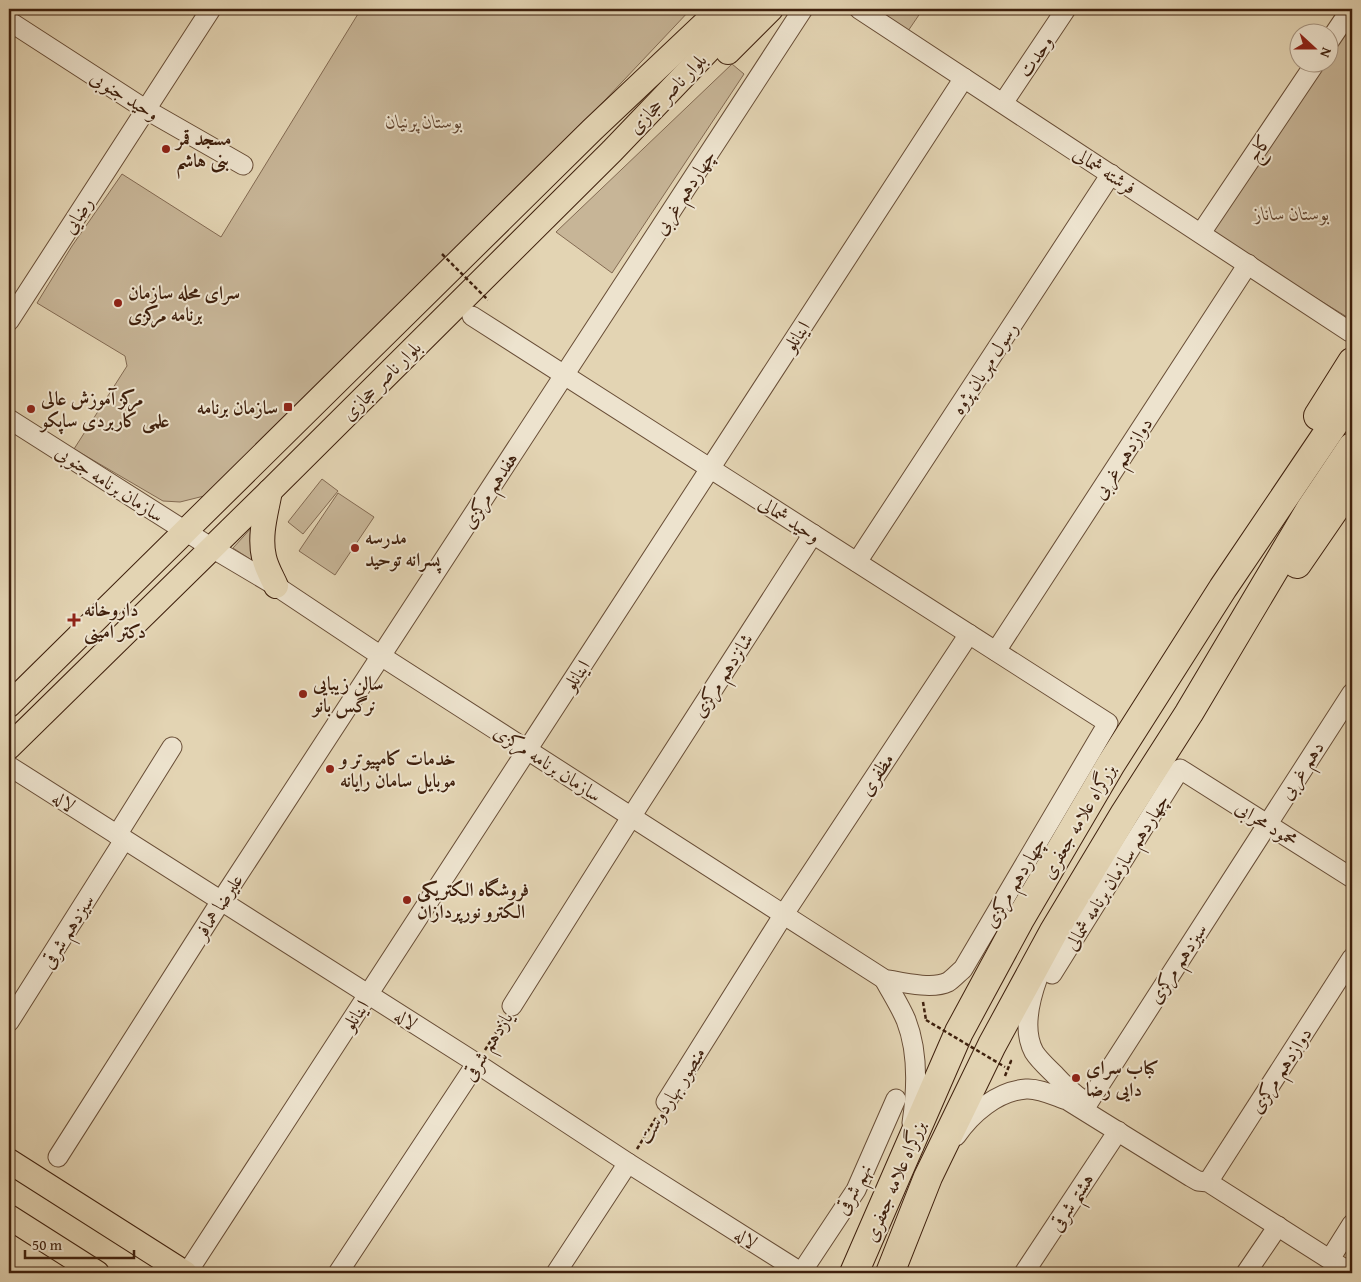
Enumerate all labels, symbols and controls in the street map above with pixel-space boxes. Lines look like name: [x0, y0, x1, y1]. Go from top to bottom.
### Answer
north arrow: [1288, 22, 1338, 72]
street label: وحدت: [1011, 29, 1059, 83]
text: N: [1315, 45, 1337, 61]
street label: بلوار ناصر حجازی: [621, 46, 713, 140]
street label: وحید جنوبی: [84, 63, 165, 128]
park label: بوستان پرنیان: [385, 107, 463, 135]
place label: مسجد قمر بنی هاشم: [174, 124, 231, 179]
street label: کاج: [1239, 129, 1281, 169]
street label: فرشته شمالی: [1068, 139, 1142, 201]
marker: مسجد قمر بنی هاشم: [160, 143, 172, 155]
street label: چهاردهم غربی: [646, 144, 726, 243]
street label: رضایی: [55, 191, 99, 239]
park label: بوستان ساناز: [1252, 199, 1330, 227]
place label: سرای محله سازمان برنامه مرکزی: [128, 278, 240, 328]
marker: سرای محله سازمان برنامه مرکزی: [112, 297, 124, 309]
street label: اینانلو: [775, 315, 816, 359]
street label: رسول مهربان پژوه: [944, 316, 1024, 420]
street label: بلوار ناصر حجازی: [335, 334, 427, 426]
place label: مرکز آموزش عالی علمی کاربردی ساپکو: [39, 384, 169, 435]
place label: سازمان برنامه: [197, 393, 278, 421]
marker: سازمان برنامه: [282, 401, 294, 413]
marker: مرکز آموزش عالی علمی کاربردی ساپکو: [25, 403, 37, 415]
street label: دوازدهم غربی: [1085, 411, 1163, 507]
street label: سازمان برنامه جنوبی: [50, 437, 170, 529]
street label: هفدهم مرکزی: [454, 446, 528, 536]
street label: وحید شمالی: [753, 488, 827, 550]
place label: مدرسه پسرانه توحید: [365, 523, 442, 574]
marker: مدرسه پسرانه توحید: [349, 542, 361, 554]
place label: داروخانه دکتر امینی: [84, 595, 146, 645]
marker: داروخانه دکتر امینی: [68, 614, 80, 626]
street label: شانزدهم مرکزی: [684, 627, 764, 725]
street label: اینانلو: [555, 654, 596, 698]
place label: سالن زیبایی نرگس بانو: [311, 669, 384, 719]
marker: سالن زیبایی نرگس بانو: [297, 688, 309, 700]
street label: سازمان برنامه مرکزی: [488, 718, 608, 808]
street label: دهم غربی: [1272, 735, 1335, 808]
place label: خدمات کامپیوتر و موبایل سامان رایانه: [338, 744, 456, 794]
street label: مظفری: [852, 747, 900, 801]
street label: بزرگراه علامه جعفری: [1034, 757, 1123, 884]
marker: خدمات کامپیوتر و موبایل سامان رایانه: [324, 763, 336, 775]
street label: لاله: [47, 783, 81, 819]
street label: چهاردهم سازمان برنامه شمالی: [1057, 788, 1180, 958]
street label: محمود محرابی: [1230, 793, 1304, 854]
street label: چهاردهم مرکزی: [976, 831, 1056, 935]
street label: علیرضا همافر: [185, 868, 249, 946]
place label: فروشگاه الکتریکی الکترو نورپردازان: [417, 875, 529, 925]
street label: سیزدهم شرقی: [33, 888, 105, 976]
marker: فروشگاه الکتریکی الکترو نورپردازان: [401, 894, 413, 906]
street label: سیزدهم مرکزی: [1140, 917, 1218, 1012]
street label: اینانلو: [334, 994, 375, 1038]
street label: لاله: [389, 1001, 423, 1037]
street label: یازدهم شرقی: [455, 1005, 524, 1089]
street label: دوازدهم مرکزی: [1242, 1021, 1323, 1121]
street label: منصور بهاردوست: [630, 1041, 712, 1149]
place label: کباب سرای دایی رضا: [1086, 1053, 1159, 1103]
marker: کباب سرای دایی رضا: [1070, 1072, 1082, 1084]
street label: بزرگراه علامه جعفری: [856, 1115, 932, 1246]
street label: نهم شرقی: [827, 1158, 883, 1222]
street label: هشتم شرقی: [1042, 1167, 1105, 1240]
street label: لاله: [729, 1220, 763, 1256]
scale bar: [25, 1227, 134, 1259]
text: 50 m: [32, 1234, 63, 1255]

